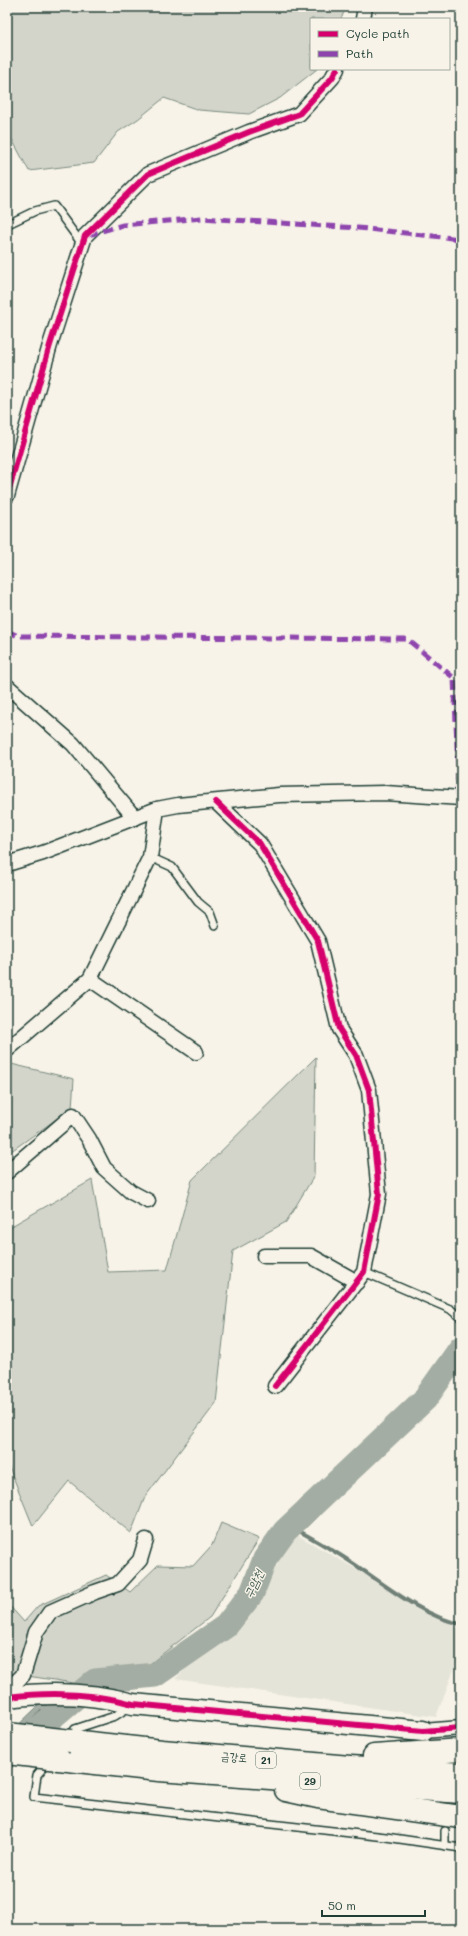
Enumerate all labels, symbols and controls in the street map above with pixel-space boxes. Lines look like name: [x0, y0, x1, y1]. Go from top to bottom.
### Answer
legend: [310, 18, 450, 70]
text: Cycle path: [346, 25, 409, 41]
text: Path: [346, 45, 373, 61]
water label: 구암천: [240, 1566, 267, 1600]
street label: 금강로: [220, 1748, 248, 1765]
road number: 21: [256, 1752, 276, 1768]
road number: 29: [300, 1773, 320, 1789]
scale bar: [322, 1892, 425, 1918]
text: 50 m: [328, 1897, 356, 1913]

